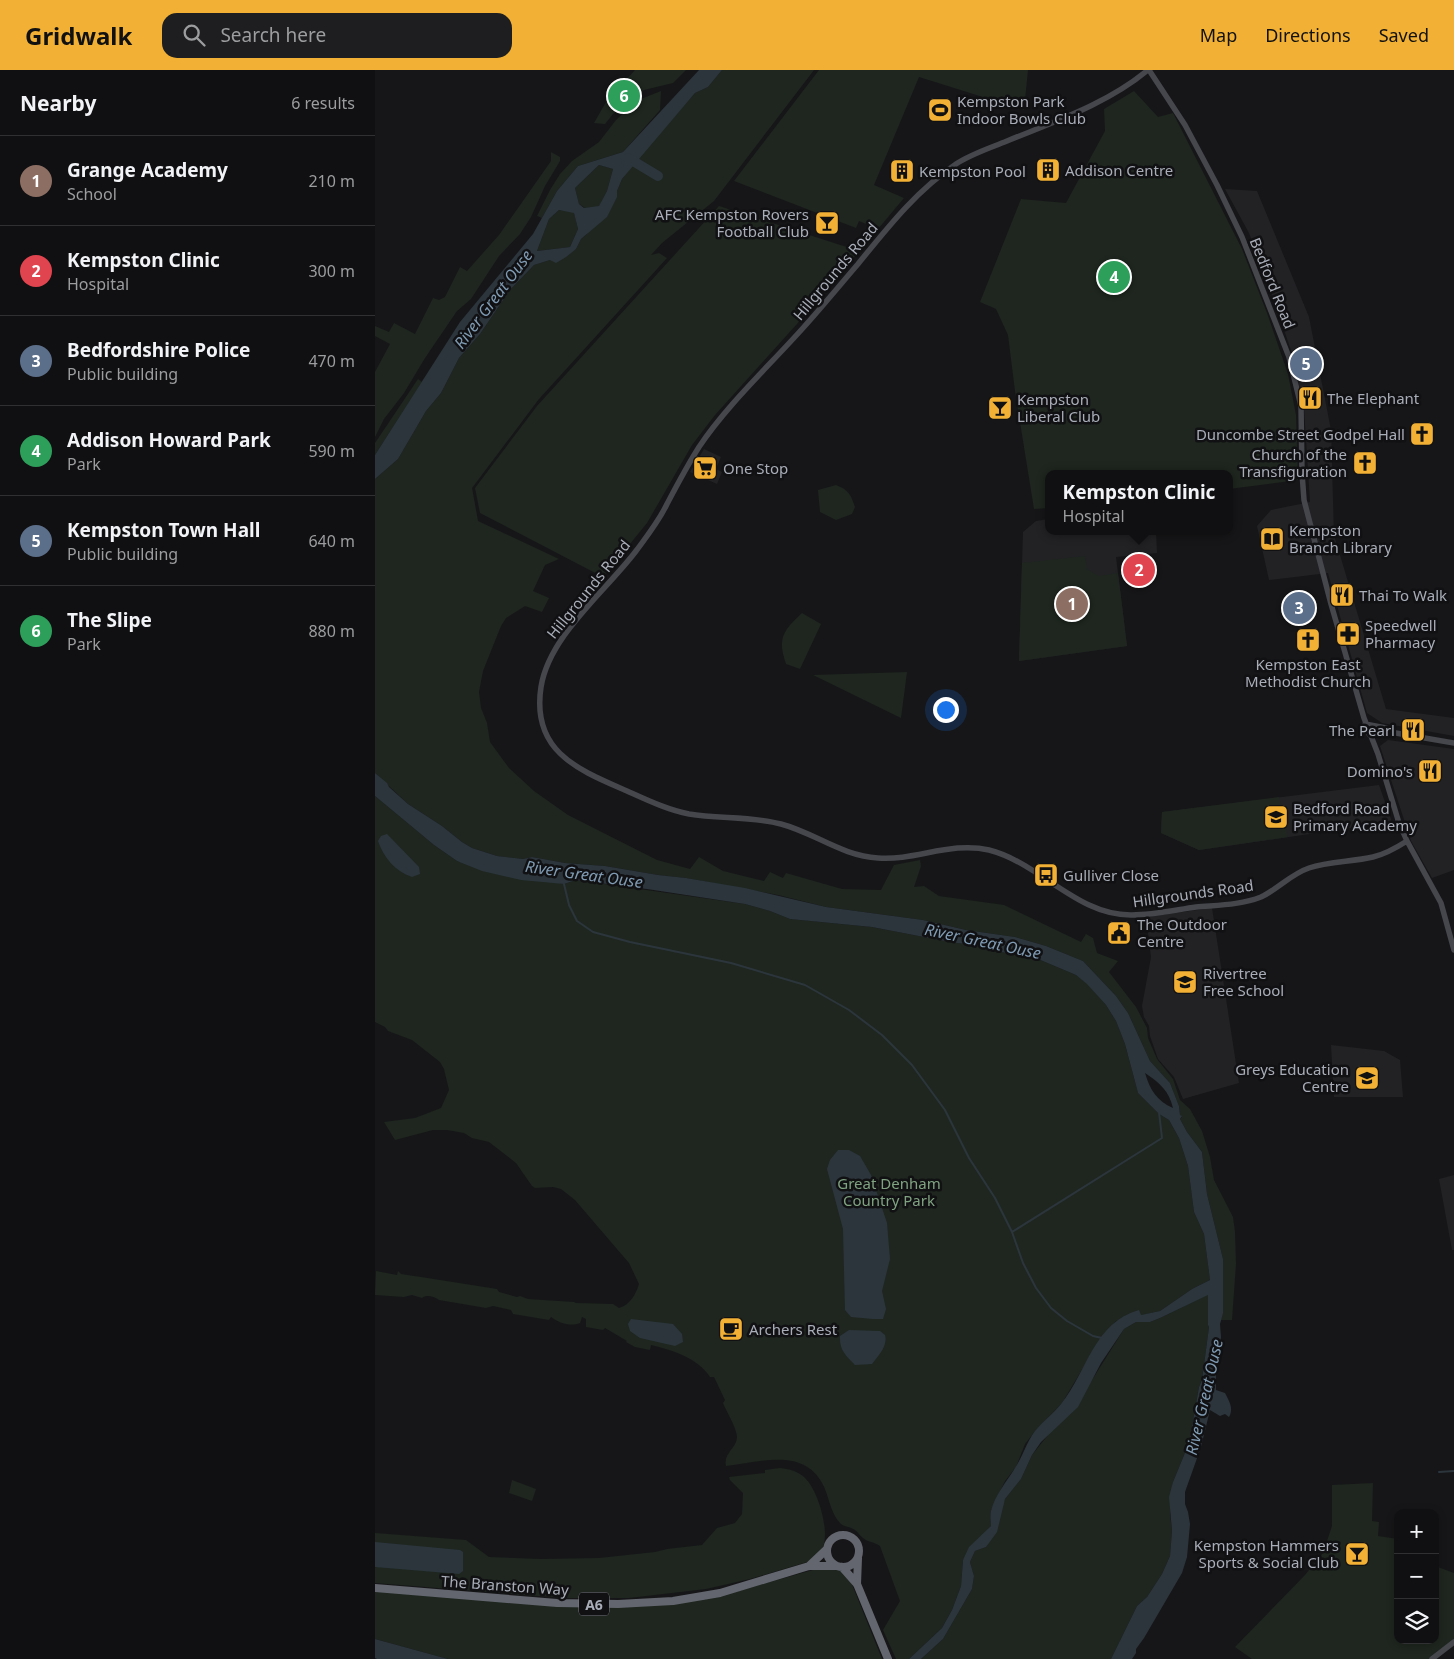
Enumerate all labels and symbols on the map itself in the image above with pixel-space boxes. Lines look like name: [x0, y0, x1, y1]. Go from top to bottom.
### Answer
pin: 6: [608, 77, 640, 115]
place label: Kempston Park Indoor Bowls Club: [957, 91, 1086, 128]
sports icon: Kempston Park Indoor Bowls Club: [927, 97, 953, 123]
building icon: Addison Centre: [1035, 157, 1061, 183]
building icon: Kempston Pool: [889, 158, 915, 184]
place label: Addison Centre: [1065, 160, 1173, 180]
place label: Kempston Pool: [919, 161, 1026, 181]
place label: AFC Kempston Rovers Football Club: [655, 204, 809, 241]
bar icon: AFC Kempston Rovers Football Club: [814, 210, 840, 236]
street label: Hillgrounds Road: [788, 218, 882, 324]
street label: Bedford Road: [1246, 234, 1300, 332]
water label: River Great Ouse: [449, 245, 537, 353]
pin: 4: [1098, 258, 1130, 296]
pin: 5: [1290, 345, 1322, 383]
restaurant icon: The Elephant: [1297, 385, 1323, 411]
place label: The Elephant: [1327, 388, 1420, 408]
place label: Kempston Liberal Club: [1017, 389, 1100, 426]
bar icon: Kempston Liberal Club: [987, 395, 1013, 421]
church icon: Duncombe Street Godpel Hall: [1409, 421, 1435, 447]
place label: Duncombe Street Godpel Hall: [1196, 424, 1405, 444]
place label: Church of the Transfiguration: [1239, 444, 1347, 481]
church icon: Church of the Transfiguration: [1352, 450, 1378, 476]
supermarket icon: One Stop: [692, 455, 718, 481]
place label: One Stop: [723, 458, 788, 478]
place label: Kempston Branch Library: [1289, 520, 1392, 557]
library icon: Kempston Branch Library: [1259, 526, 1285, 552]
street label: Hillgrounds Road: [542, 535, 634, 643]
pin: 2: [1123, 551, 1155, 589]
restaurant icon: Thai To Walk: [1329, 582, 1355, 608]
pin: 1: [1056, 585, 1088, 623]
place label: Thai To Walk: [1359, 585, 1447, 605]
pin: 3: [1283, 589, 1315, 627]
place label: Speedwell Pharmacy: [1365, 615, 1437, 652]
pharmacy icon: Speedwell Pharmacy: [1335, 621, 1361, 647]
church icon: Kempston East Methodist Church: [1295, 627, 1321, 653]
place label: Kempston East Methodist Church: [1245, 654, 1371, 691]
your location: [933, 697, 959, 723]
restaurant icon: The Pearl: [1400, 717, 1426, 743]
place label: The Pearl: [1329, 720, 1395, 740]
restaurant icon: Domino's: [1417, 758, 1443, 784]
place label: Domino's: [1347, 761, 1413, 781]
place label: Bedford Road Primary Academy: [1293, 798, 1417, 835]
school or university icon: Bedford Road Primary Academy: [1263, 804, 1289, 830]
water label: River Great Ouse: [524, 855, 644, 893]
bus stop icon: Gulliver Close: [1033, 862, 1059, 888]
place label: Gulliver Close: [1063, 865, 1159, 885]
street label: Hillgrounds Road: [1131, 875, 1255, 911]
place label: The Outdoor Centre: [1137, 914, 1227, 951]
water label: River Great Ouse: [923, 918, 1043, 964]
public building icon: The Outdoor Centre: [1106, 920, 1132, 946]
place label: Rivertree Free School: [1203, 963, 1284, 1000]
school or university icon: Rivertree Free School: [1172, 969, 1198, 995]
place label: Greys Education Centre: [1235, 1059, 1349, 1096]
school or university icon: Greys Education Centre: [1354, 1065, 1380, 1091]
park label: Great Denham Country Park: [837, 1173, 941, 1210]
cafe icon: Archers Rest: [718, 1316, 744, 1342]
place label: Archers Rest: [749, 1319, 838, 1339]
water label: River Great Ouse: [1180, 1337, 1228, 1457]
place label: Kempston Hammers Sports & Social Club: [1194, 1535, 1339, 1572]
bar icon: Kempston Hammers Sports & Social Club: [1344, 1541, 1370, 1567]
street label: The Branston Way: [441, 1571, 570, 1599]
road number: A6: [579, 1592, 609, 1616]

